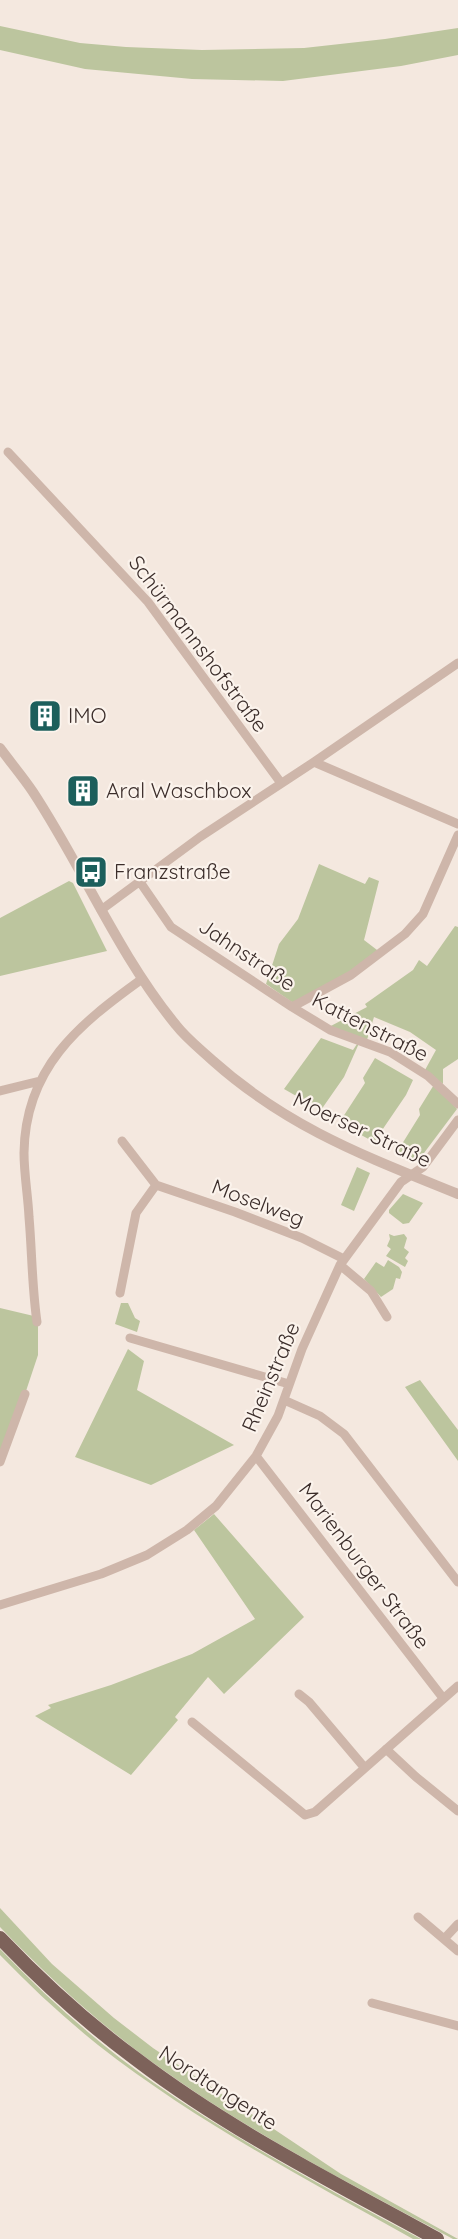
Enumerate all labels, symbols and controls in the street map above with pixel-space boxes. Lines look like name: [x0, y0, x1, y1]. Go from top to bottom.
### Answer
street label: Schürmannshofstraße: [124, 550, 274, 737]
building icon: IMO: [27, 698, 63, 734]
place label: IMO: [68, 702, 107, 728]
building icon: Aral Waschbox: [65, 773, 101, 809]
place label: Aral Waschbox: [106, 777, 252, 803]
bus stop icon: Franzstraße: [73, 854, 109, 890]
place label: Franzstraße: [114, 858, 231, 884]
street label: Jahnstraße: [194, 912, 301, 996]
street label: Kattenstraße: [308, 986, 433, 1067]
street label: Moerser Straße: [289, 1086, 436, 1172]
street label: Moselweg: [208, 1173, 308, 1232]
street label: Rheinstraße: [235, 1318, 305, 1435]
street label: Marienburger Straße: [294, 1477, 436, 1654]
street label: Nordtangente: [154, 2039, 283, 2135]

